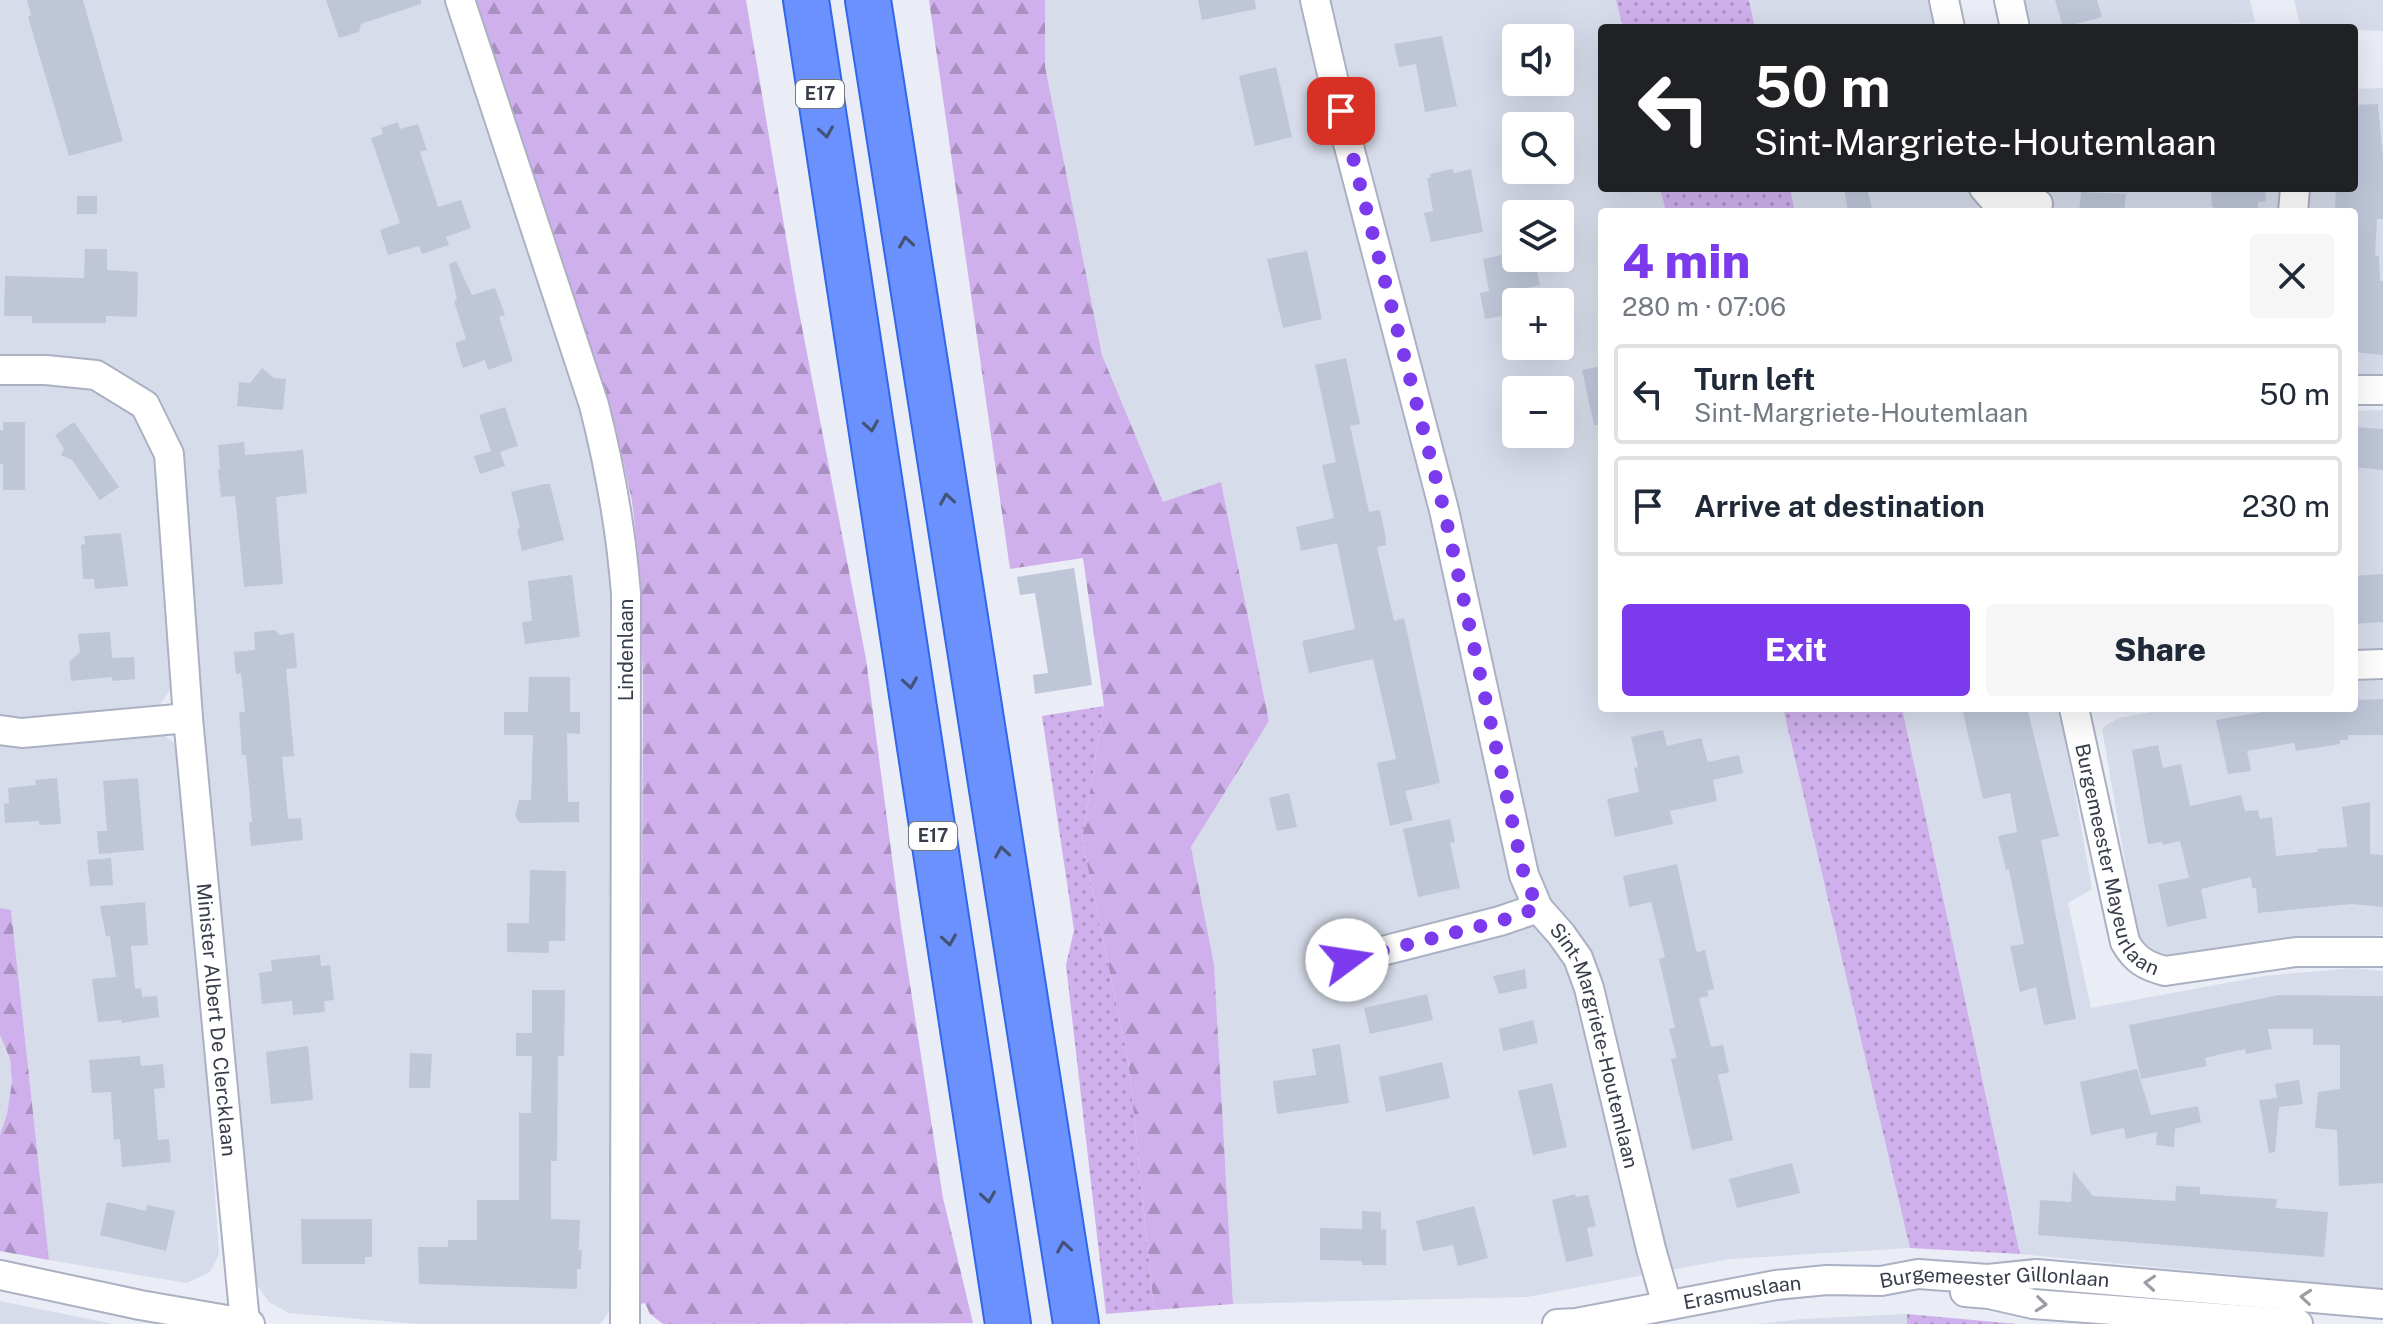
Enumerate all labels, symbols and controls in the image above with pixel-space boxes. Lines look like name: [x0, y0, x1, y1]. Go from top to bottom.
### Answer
map controls: [1502, 24, 1574, 448]
button: sound: [1502, 24, 1574, 96]
text: 50 m: [1754, 54, 1891, 120]
icon: left: [1622, 56, 1726, 160]
pin: [1307, 77, 1375, 145]
road number: E17: [796, 80, 844, 108]
icon: arrive: [1319, 89, 1363, 133]
button: search: [1502, 112, 1574, 184]
text: Sint-Margriete-Houtemlaan: [1754, 121, 2217, 163]
one-way arrow: [817, 126, 834, 139]
button: layers: [1502, 200, 1574, 272]
text: 4 min: [1622, 232, 1750, 289]
button: close: [2250, 234, 2334, 318]
one-way arrow: [899, 235, 916, 249]
button: +: [1502, 288, 1574, 360]
text: 280 m · 07:06: [1622, 291, 1786, 322]
text: Turn left: [1694, 361, 1815, 397]
icon: left: [1626, 372, 1670, 416]
button: −: [1502, 376, 1574, 448]
text: 50 m: [2259, 376, 2330, 412]
text: Sint-Margriete-Houtemlaan: [1694, 397, 2028, 428]
one-way arrow: [862, 419, 879, 433]
icon: arrive: [1626, 484, 1670, 528]
text: Arrive at destination: [1694, 488, 1985, 524]
text: 230 m: [2242, 488, 2330, 524]
one-way arrow: [939, 492, 956, 506]
street label: Lindenlaan: [614, 599, 638, 701]
button: Exit: [1622, 604, 1970, 696]
button: Share: [1986, 604, 2334, 696]
one-way arrow: [901, 676, 918, 690]
street label: Burgemeester Mayeurlaan: [2070, 741, 2162, 980]
road number: E17: [909, 822, 957, 850]
one-way arrow: [994, 845, 1011, 859]
street label: Minister Albert De Clercklaan: [192, 882, 241, 1157]
position arrow: [1305, 918, 1389, 1002]
street label: Sint-Margriete-Houtemlaan: [1545, 918, 1643, 1171]
one-way arrow: [940, 933, 957, 947]
one-way arrow: [979, 1190, 996, 1204]
one-way arrow: [1056, 1240, 1073, 1254]
street label: Burgemeester Gillonlaan: [1877, 1261, 2110, 1293]
street label: Erasmuslaan: [1681, 1271, 1802, 1314]
one-way arrow: [2143, 1275, 2156, 1292]
one-way arrow: [2299, 1288, 2312, 1305]
one-way arrow: [2035, 1295, 2048, 1312]

